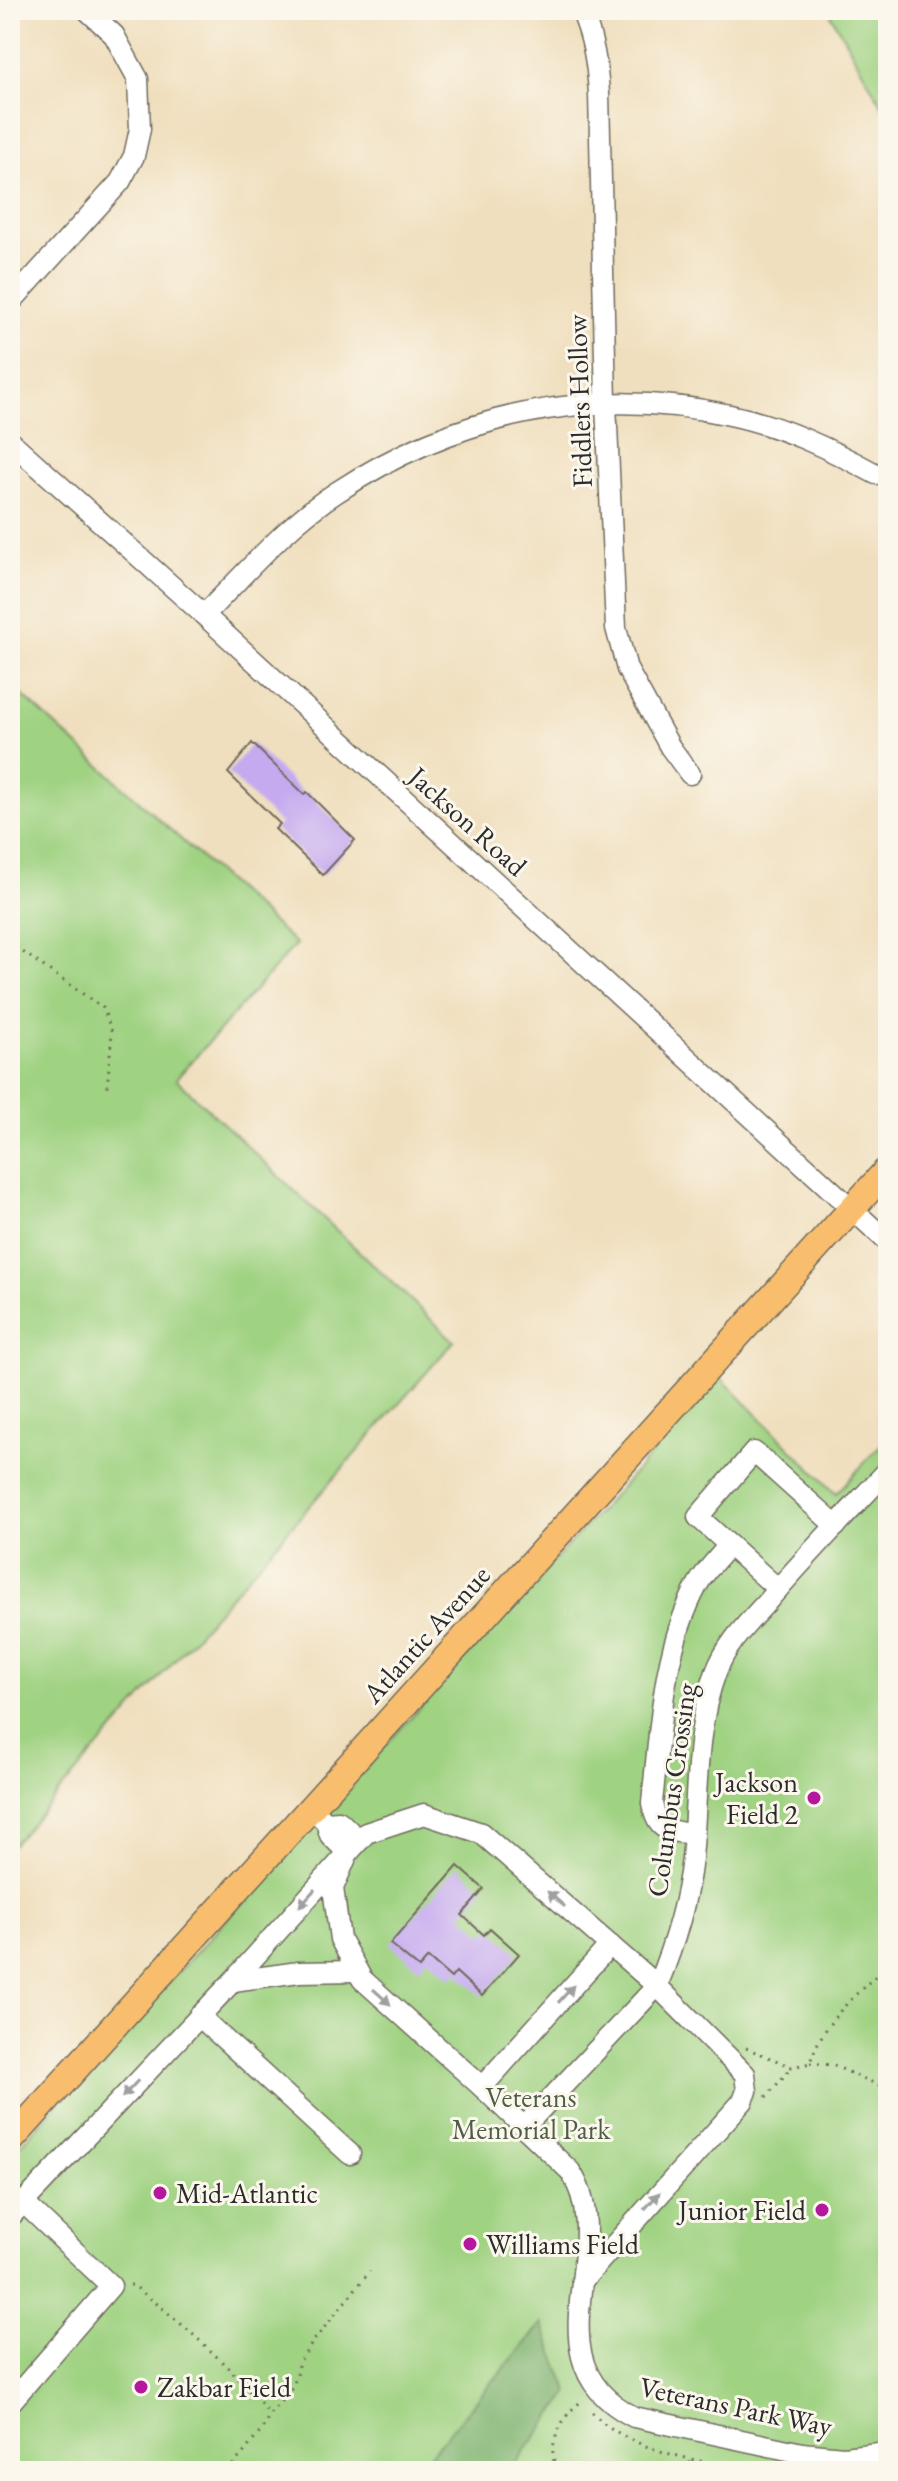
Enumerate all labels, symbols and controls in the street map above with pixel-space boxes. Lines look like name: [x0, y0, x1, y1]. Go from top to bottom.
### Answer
street label: Fiddlers Hollow: [558, 313, 600, 488]
street label: Jackson Road: [400, 757, 535, 884]
street label: Atlantic Avenue: [354, 1557, 498, 1711]
street label: Columbus Crossing: [638, 1680, 704, 1899]
place label: Jackson Field 2: [713, 1764, 799, 1832]
marker: Jackson Field 2: [805, 1789, 823, 1807]
one-way arrow: [299, 1888, 316, 1908]
one-way arrow: [546, 1890, 566, 1908]
one-way arrow: [557, 1984, 574, 2004]
one-way arrow: [372, 1988, 391, 2006]
one-way arrow: [122, 2079, 140, 2098]
park label: Veterans Memorial Park: [452, 2079, 611, 2147]
place label: Mid-Atlantic: [176, 2175, 318, 2211]
marker: Mid-Atlantic: [151, 2184, 169, 2202]
one-way arrow: [643, 2192, 660, 2212]
place label: Junior Field: [676, 2192, 807, 2228]
marker: Junior Field: [813, 2201, 831, 2219]
place label: Williams Field: [486, 2226, 640, 2262]
marker: Williams Field: [461, 2235, 479, 2253]
street label: Veterans Park Way: [636, 2368, 836, 2444]
place label: Zakbar Field: [157, 2369, 292, 2405]
marker: Zakbar Field: [132, 2378, 150, 2396]

